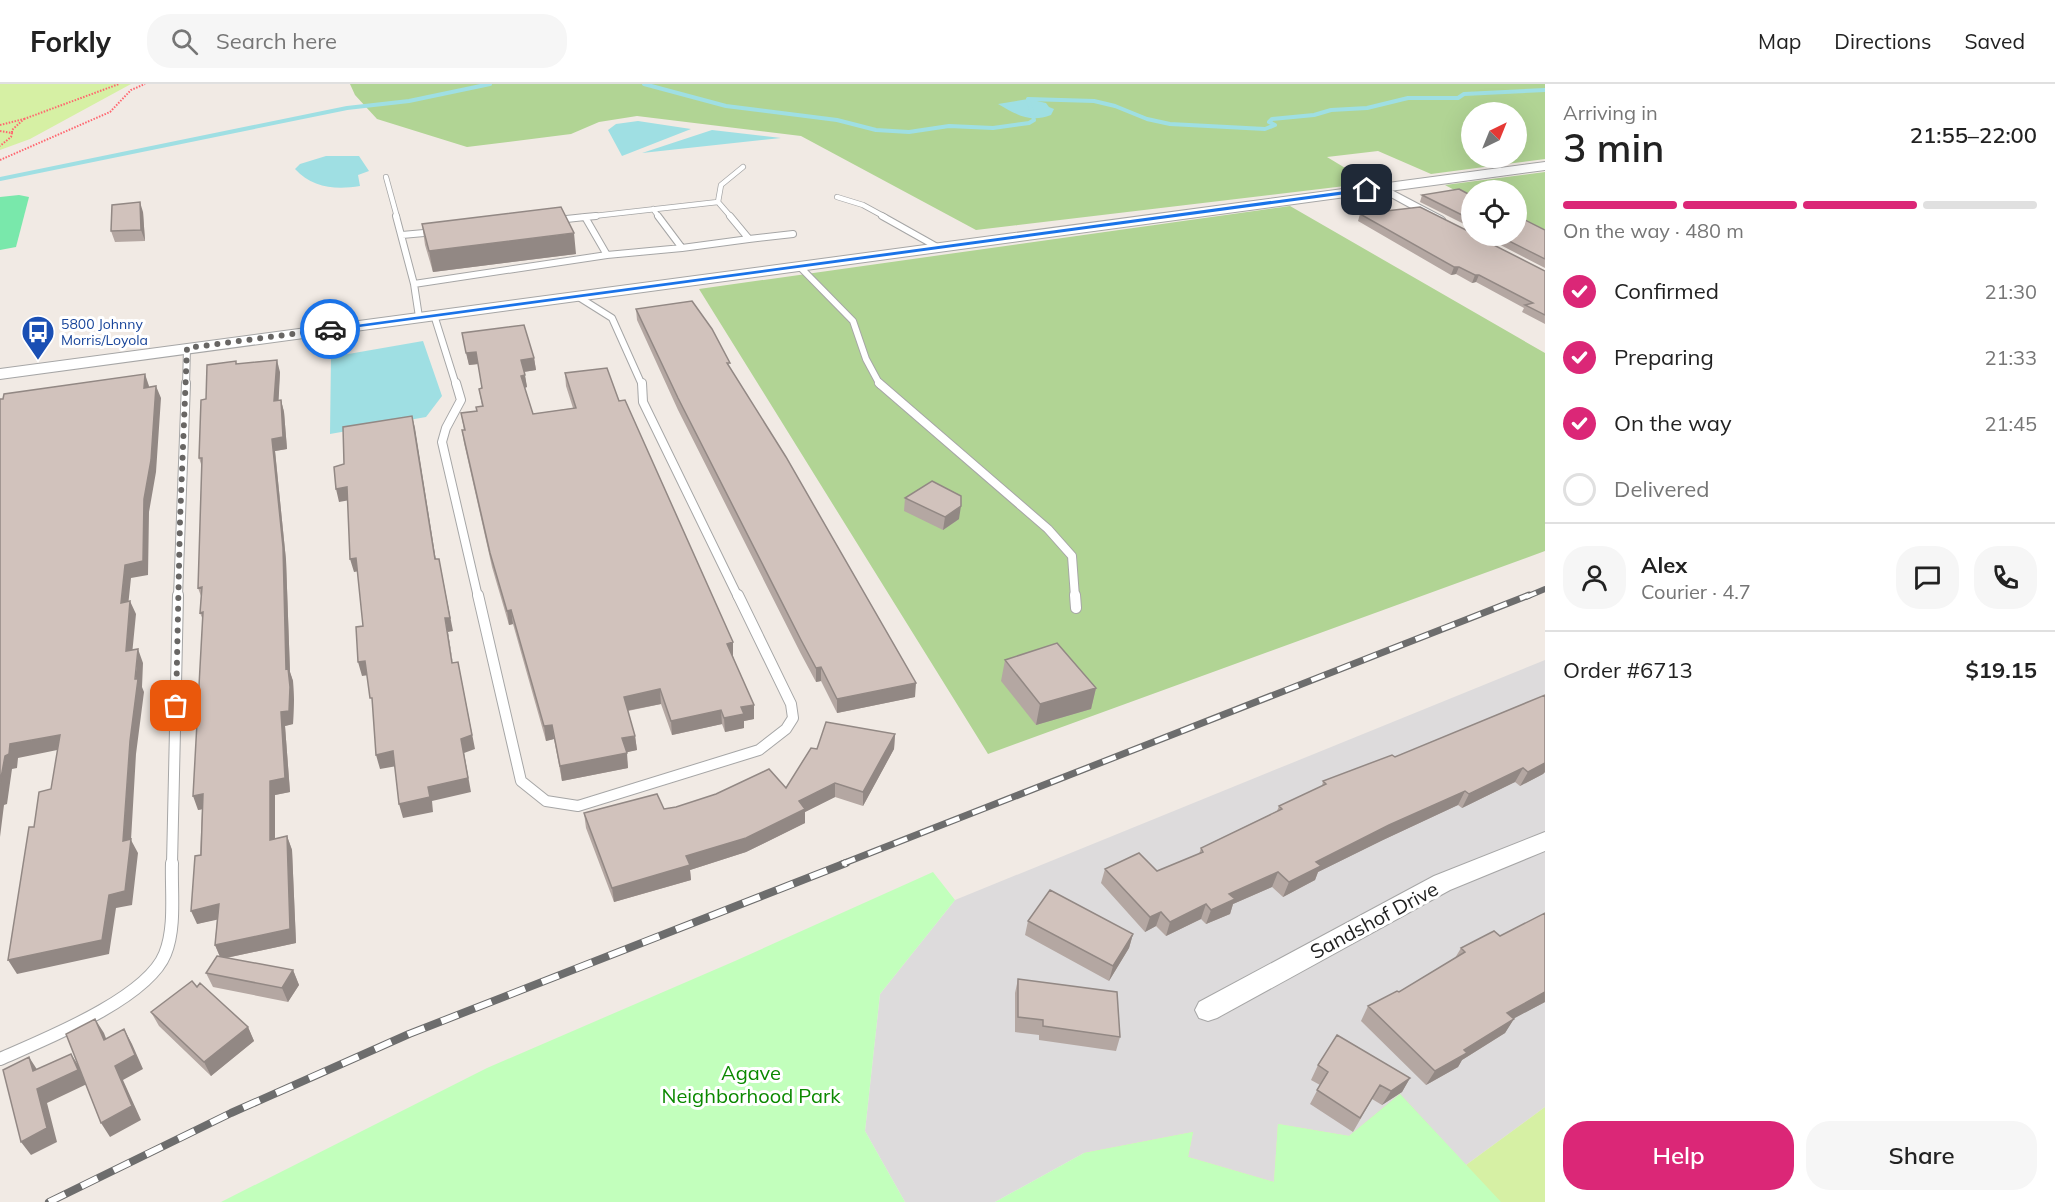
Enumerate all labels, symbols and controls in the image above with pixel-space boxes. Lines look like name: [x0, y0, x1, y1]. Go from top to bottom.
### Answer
search box: [147, 14, 567, 68]
text: Forkly: [30, 24, 111, 59]
icon: search: [168, 25, 201, 58]
text: Search here: [216, 27, 337, 55]
text: Map: [1758, 28, 1801, 54]
text: Directions: [1834, 28, 1931, 54]
text: Saved: [1964, 28, 2025, 54]
text: Arriving in: [1563, 100, 1658, 125]
north arrow: [1461, 102, 1527, 168]
map controls: [1461, 102, 1527, 246]
text: 21:55–22:00: [1910, 121, 2037, 149]
text: 3 min: [1563, 123, 1664, 172]
pin: [1341, 164, 1392, 215]
icon: home: [1350, 173, 1383, 206]
button: locate: [1461, 180, 1527, 246]
text: On the way · 480 m: [1563, 218, 1744, 243]
icon: check: [1563, 275, 1596, 308]
text: Confirmed: [1614, 277, 1719, 305]
text: 21:30: [1984, 279, 2037, 304]
courier: [300, 299, 360, 359]
icon: car: [314, 313, 347, 346]
bus stop icon: 5800 Johnny Morris/Loyola: [20, 314, 56, 361]
place label: 5800 Johnny Morris/Loyola: [61, 315, 148, 349]
icon: check: [1563, 341, 1596, 374]
text: Preparing: [1614, 343, 1714, 371]
text: 21:33: [1984, 345, 2037, 370]
icon: check: [1563, 407, 1596, 440]
text: On the way: [1614, 409, 1732, 437]
text: 21:45: [1984, 411, 2037, 436]
text: Delivered: [1614, 475, 1709, 503]
button: person: [1563, 546, 1626, 609]
button: chat: [1896, 546, 1959, 609]
button: phone: [1974, 546, 2037, 609]
text: Alex: [1641, 551, 1687, 579]
text: Courier · 4.7: [1641, 579, 1751, 604]
text: Order #6713: [1563, 656, 1693, 684]
text: $19.15: [1966, 656, 2037, 684]
pin: [150, 680, 201, 731]
icon: bag: [159, 689, 192, 722]
street label: Sandshof Drive: [1306, 876, 1442, 964]
park label: Agave Neighborhood Park: [662, 1060, 841, 1108]
button: Help: [1563, 1121, 1794, 1190]
button: Share: [1806, 1121, 2037, 1190]

